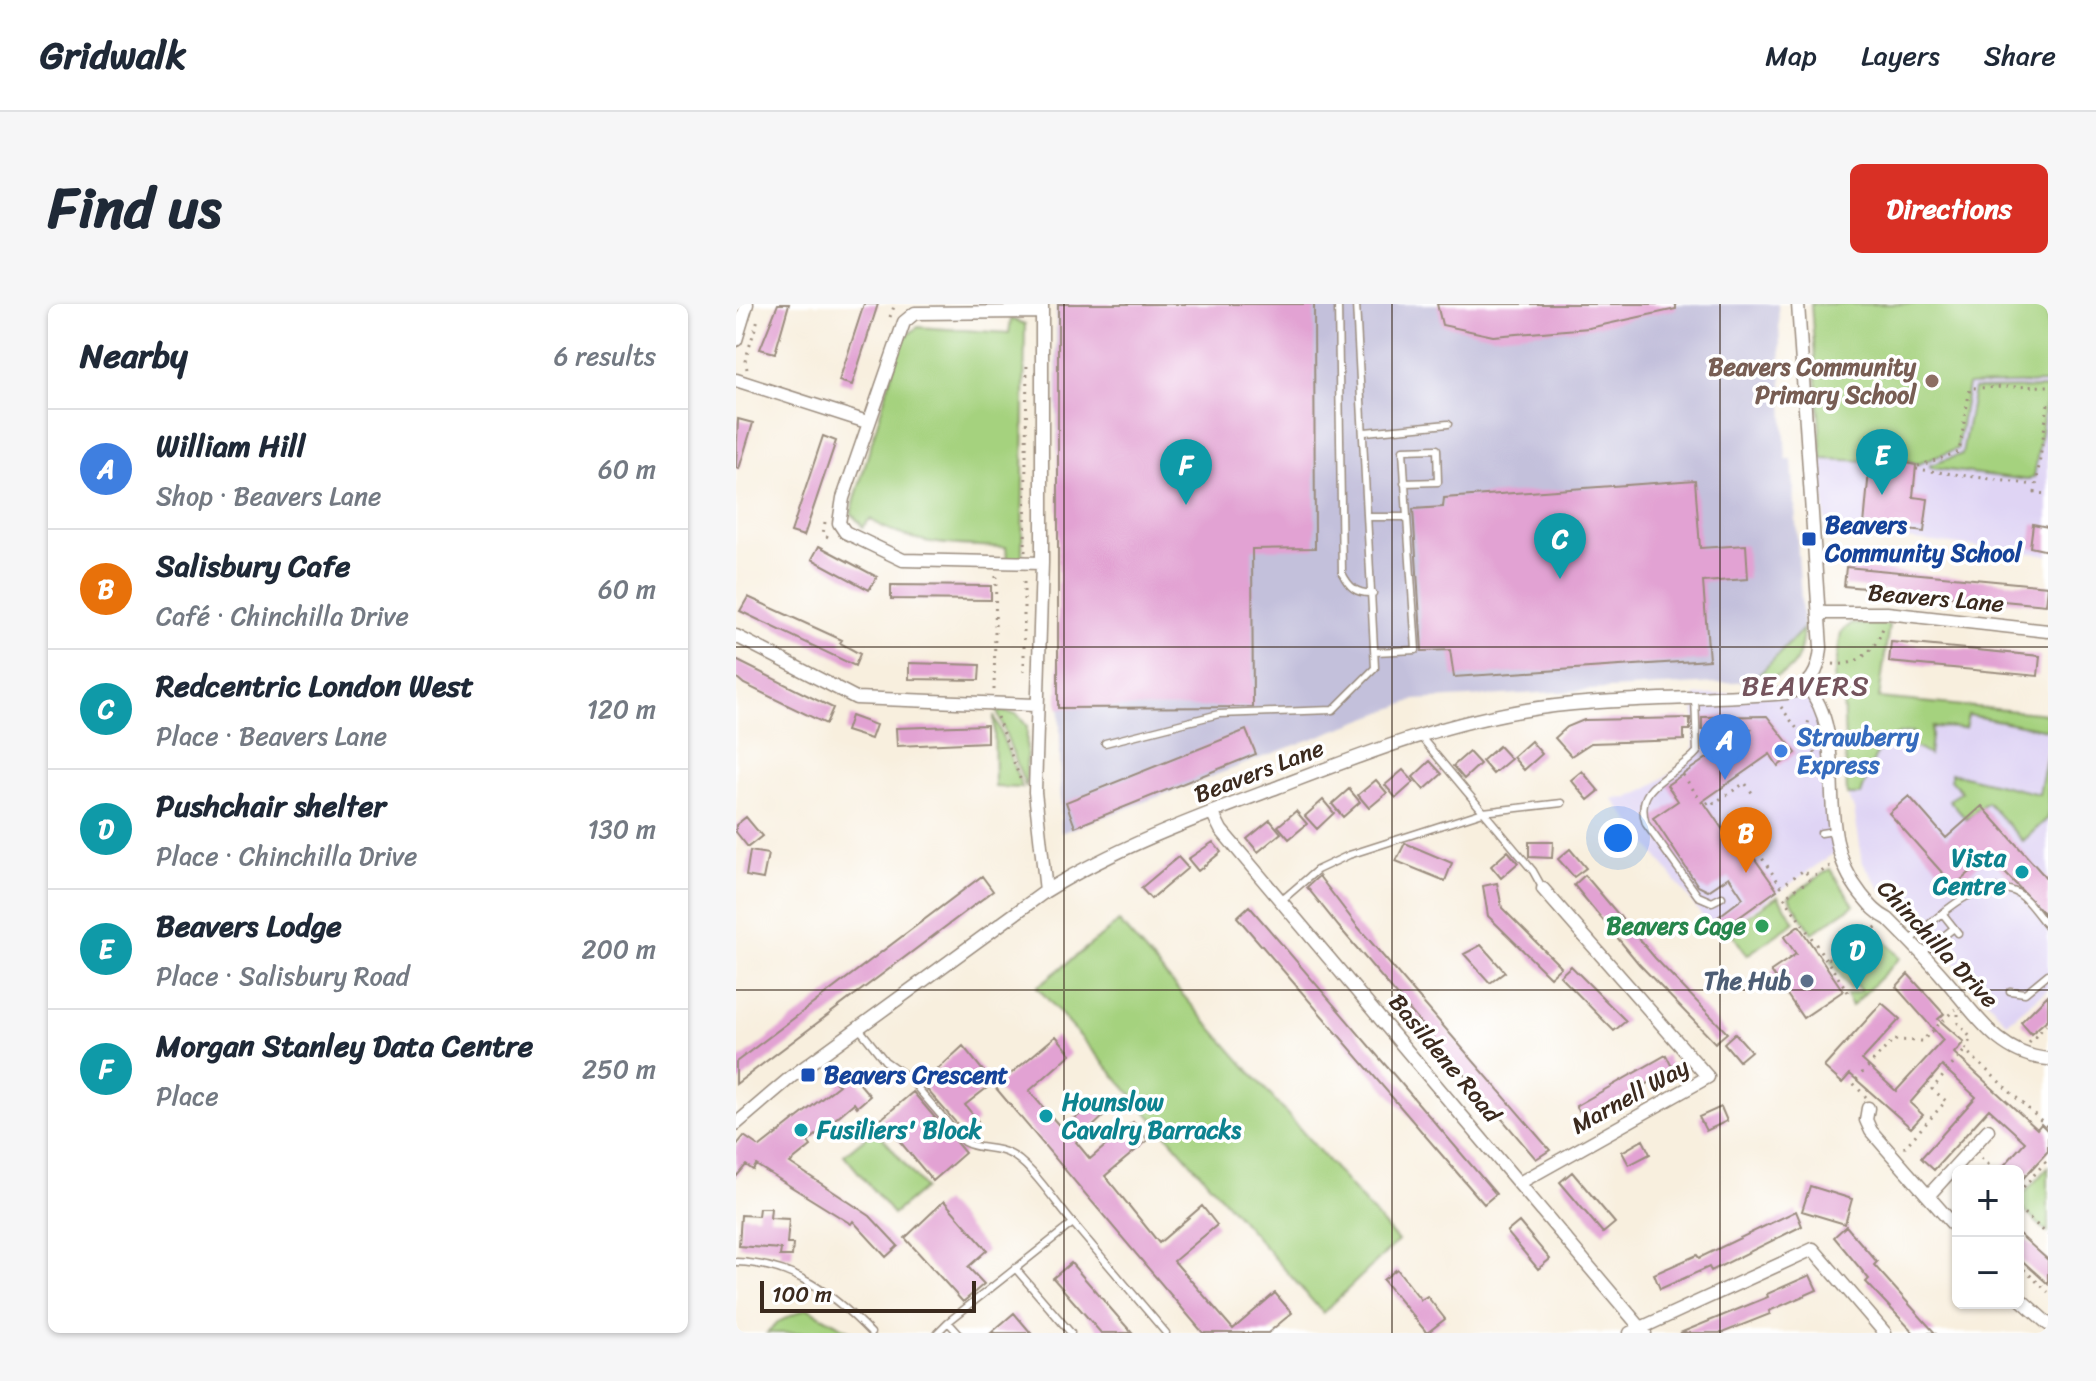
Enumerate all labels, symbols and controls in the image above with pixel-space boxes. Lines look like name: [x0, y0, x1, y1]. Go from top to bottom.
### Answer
text: Gridwalk: [40, 22, 186, 89]
text: Map: [1765, 31, 1817, 80]
text: Layers: [1861, 31, 1940, 80]
text: Share: [1984, 31, 2056, 80]
text: Find us: [48, 159, 221, 258]
button: Directions: [1850, 164, 2048, 253]
text: Nearby: [80, 326, 188, 386]
text: 6 results: [554, 333, 656, 379]
place label: Beavers Community Primary School: [1708, 346, 1917, 416]
marker: Beavers Community Primary School: [1923, 372, 1941, 390]
text: William Hill: [156, 419, 305, 473]
pin: E: [1856, 429, 1908, 495]
pin: F: [1160, 439, 1212, 505]
text: A: [97, 446, 115, 492]
text: 60 m: [598, 446, 656, 492]
text: Shop · Beavers Lane: [156, 473, 381, 519]
place label: Beavers Community School: [1824, 504, 2023, 574]
pin: C: [1534, 513, 1586, 579]
marker: Beavers Community School: [1800, 530, 1818, 548]
text: Salisbury Cafe: [156, 539, 351, 593]
text: B: [98, 566, 114, 612]
text: 60 m: [598, 566, 656, 612]
street label: Beavers Lane: [1866, 571, 2006, 625]
text: Café · Chinchilla Drive: [156, 593, 409, 639]
text: Redcentric London West: [156, 659, 474, 713]
district label: BEAVERS: [1742, 661, 1870, 710]
text: C: [98, 686, 114, 732]
text: 120 m: [587, 686, 656, 732]
text: Place · Beavers Lane: [156, 713, 387, 759]
pin: A: [1699, 714, 1751, 780]
place label: Strawberry Express: [1796, 716, 1919, 786]
street label: Beavers Lane: [1188, 727, 1330, 815]
marker: Strawberry Express: [1772, 742, 1790, 760]
text: Pushchair shelter: [156, 779, 386, 833]
text: D: [98, 806, 114, 852]
text: 130 m: [587, 806, 656, 852]
pin: B: [1720, 807, 1772, 873]
your location: [1598, 818, 1638, 858]
text: Place · Chinchilla Drive: [156, 833, 417, 879]
place label: Vista Centre: [1932, 837, 2007, 907]
marker: Vista Centre: [2013, 863, 2031, 881]
street label: Chinchilla Drive: [1867, 869, 2009, 1019]
text: Beavers Lodge: [156, 899, 342, 953]
place label: Beavers Cage: [1606, 905, 1747, 947]
marker: Beavers Cage: [1753, 917, 1771, 935]
pin: D: [1831, 924, 1883, 990]
text: E: [99, 926, 113, 972]
text: 200 m: [581, 926, 656, 972]
text: Place · Salisbury Road: [156, 953, 409, 999]
place label: The Hub: [1704, 960, 1791, 1002]
marker: The Hub: [1798, 972, 1816, 990]
street label: Basildene Road: [1378, 984, 1513, 1133]
text: Morgan Stanley Data Centre: [156, 1019, 533, 1073]
text: F: [99, 1046, 113, 1092]
text: 250 m: [582, 1046, 656, 1092]
street label: Marnell Way: [1563, 1046, 1697, 1146]
place label: Beavers Crescent: [824, 1054, 1009, 1096]
marker: Beavers Crescent: [799, 1066, 817, 1084]
text: Place: [156, 1073, 219, 1119]
place label: Hounslow Cavalry Barracks: [1061, 1081, 1242, 1151]
marker: Hounslow Cavalry Barracks: [1037, 1107, 1055, 1125]
place label: Fusiliers' Block: [816, 1109, 983, 1151]
marker: Fusiliers' Block: [792, 1121, 810, 1139]
map controls: [1952, 1165, 2024, 1309]
button: +: [1952, 1165, 2024, 1237]
button: −: [1952, 1237, 2024, 1309]
text: 100 m: [772, 1275, 832, 1314]
scale bar: [760, 1277, 976, 1313]

